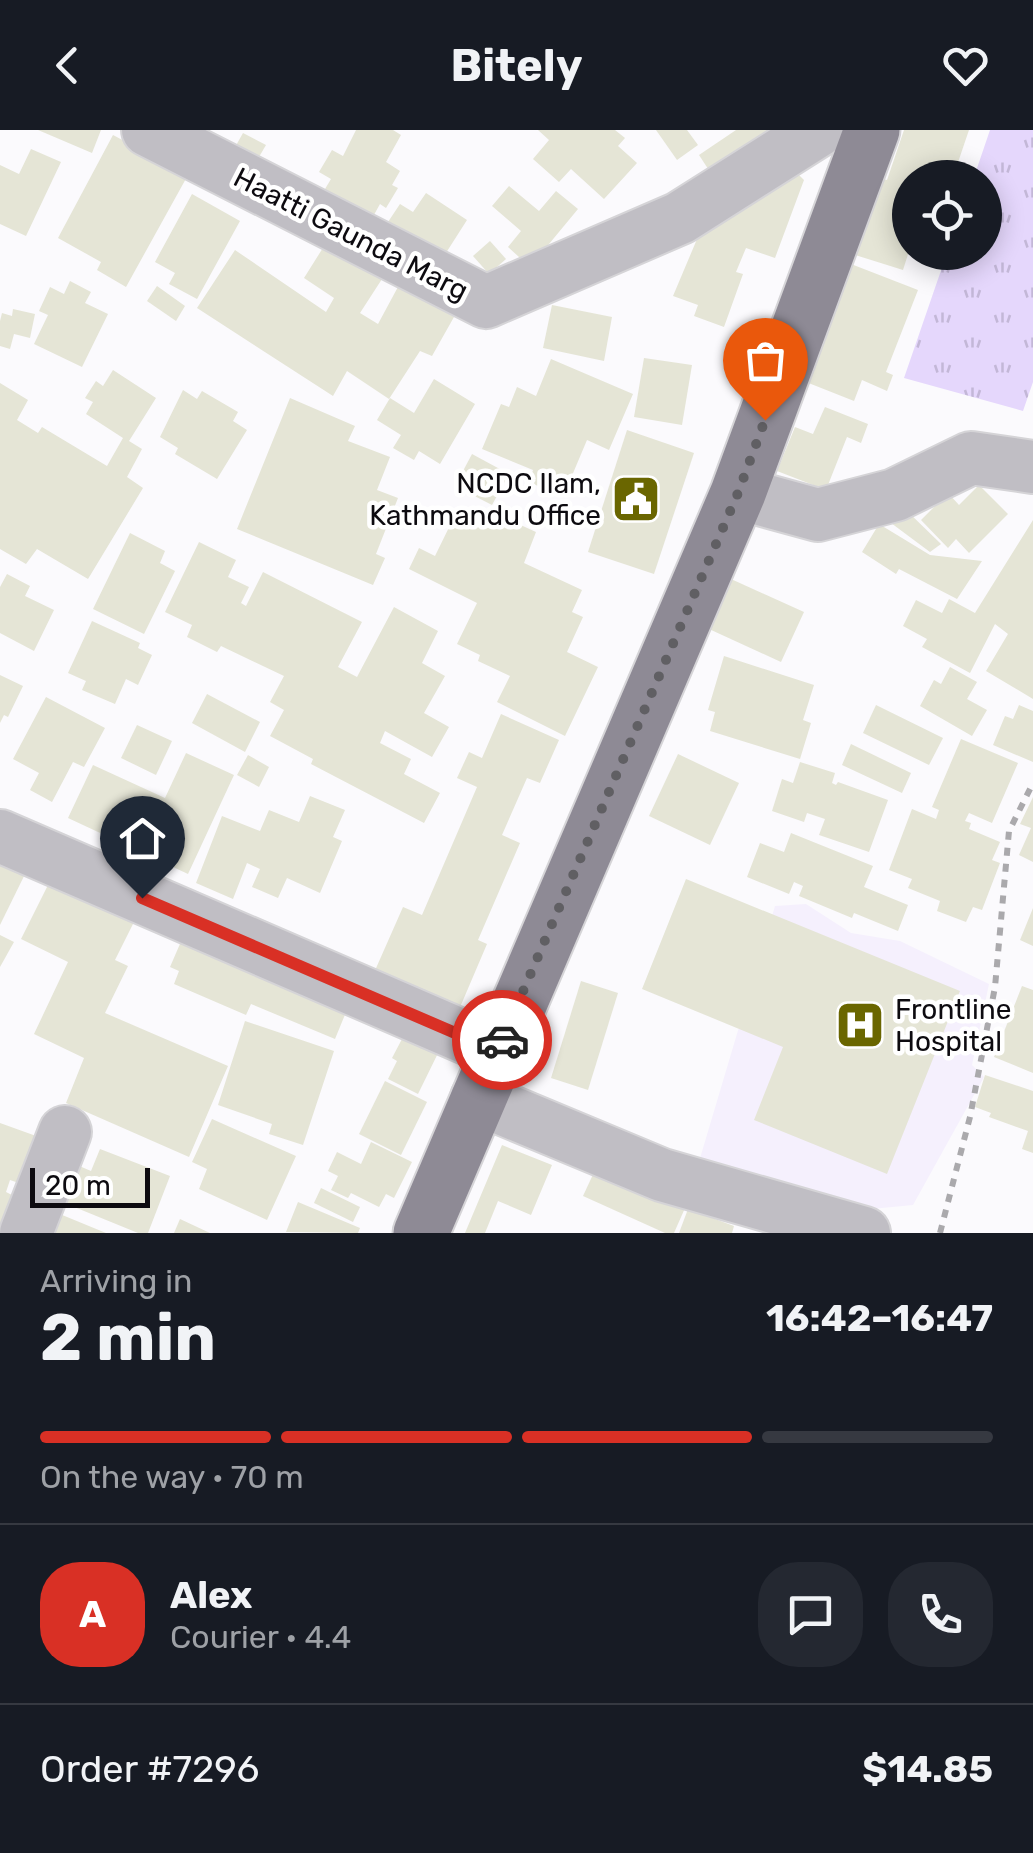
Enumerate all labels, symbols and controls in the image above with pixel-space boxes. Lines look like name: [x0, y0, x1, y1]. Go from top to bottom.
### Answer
icon: back: [40, 38, 95, 93]
icon: heart: [938, 38, 993, 93]
text: Bitely: [450, 39, 583, 92]
map controls: [892, 160, 1002, 270]
button: locate: [892, 160, 1002, 270]
street label: Haatti Gaunda Marg: [228, 161, 474, 307]
pin: [723, 318, 808, 421]
icon: bag: [738, 333, 793, 388]
place label: NCDC Ilam, Kathmandu Office: [369, 467, 601, 532]
public building icon: NCDC Ilam, Kathmandu Office: [610, 473, 662, 525]
pin: [100, 796, 185, 899]
icon: home: [115, 811, 170, 866]
courier: [452, 990, 552, 1090]
place label: Frontline Hospital: [895, 993, 1011, 1058]
hospital icon: Frontline Hospital: [834, 999, 886, 1051]
icon: car: [475, 1013, 530, 1068]
scale bar: [30, 1163, 150, 1208]
text: 20 m: [45, 1169, 111, 1202]
text: Arriving in: [40, 1262, 192, 1300]
text: 16:42–16:47: [766, 1295, 993, 1341]
text: 2 min: [40, 1299, 216, 1376]
text: On the way · 70 m: [40, 1458, 304, 1496]
button: chat: [758, 1562, 863, 1667]
button: phone: [888, 1562, 993, 1667]
text: Alex: [170, 1572, 252, 1618]
text: A: [79, 1591, 106, 1637]
text: Courier · 4.4: [170, 1618, 351, 1656]
text: Order #7296: [40, 1746, 259, 1792]
text: $14.85: [862, 1746, 993, 1792]

